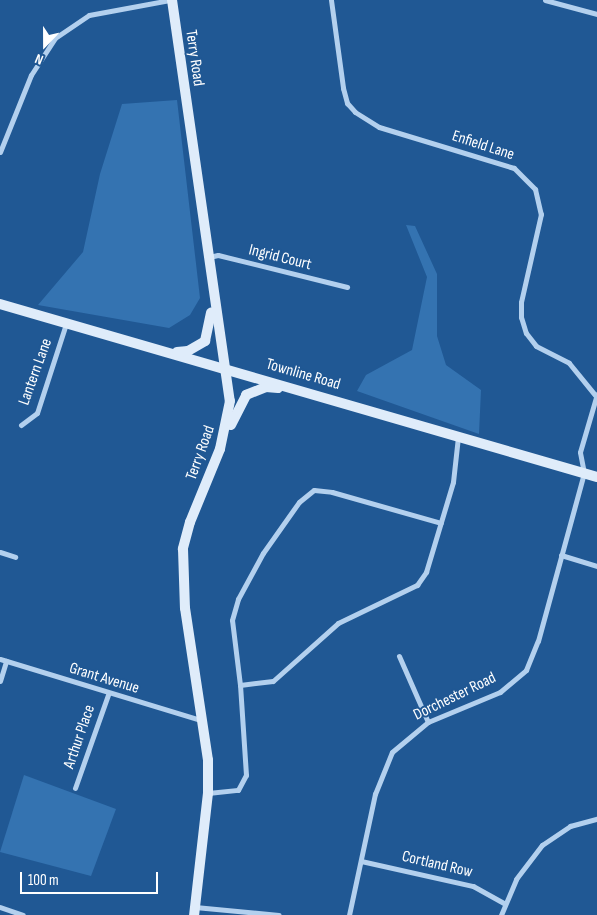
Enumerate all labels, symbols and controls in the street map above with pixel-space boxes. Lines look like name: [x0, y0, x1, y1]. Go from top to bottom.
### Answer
north arrow: [20, 20, 70, 70]
street label: Terry Road: [181, 29, 207, 87]
text: N: [33, 50, 46, 69]
street label: Enfield Lane: [449, 127, 517, 165]
street label: Ingrid Court: [247, 241, 313, 275]
street label: Lantern Lane: [15, 336, 57, 408]
street label: Townline Road: [264, 355, 342, 395]
street label: Terry Road: [182, 423, 220, 483]
street label: Grant Avenue: [67, 659, 141, 699]
street label: Dorchester Road: [411, 669, 499, 725]
street label: Arthur Place: [60, 703, 100, 771]
street label: Cortland Row: [400, 848, 474, 882]
scale bar: [22, 862, 160, 894]
text: 100 m: [28, 871, 59, 890]

